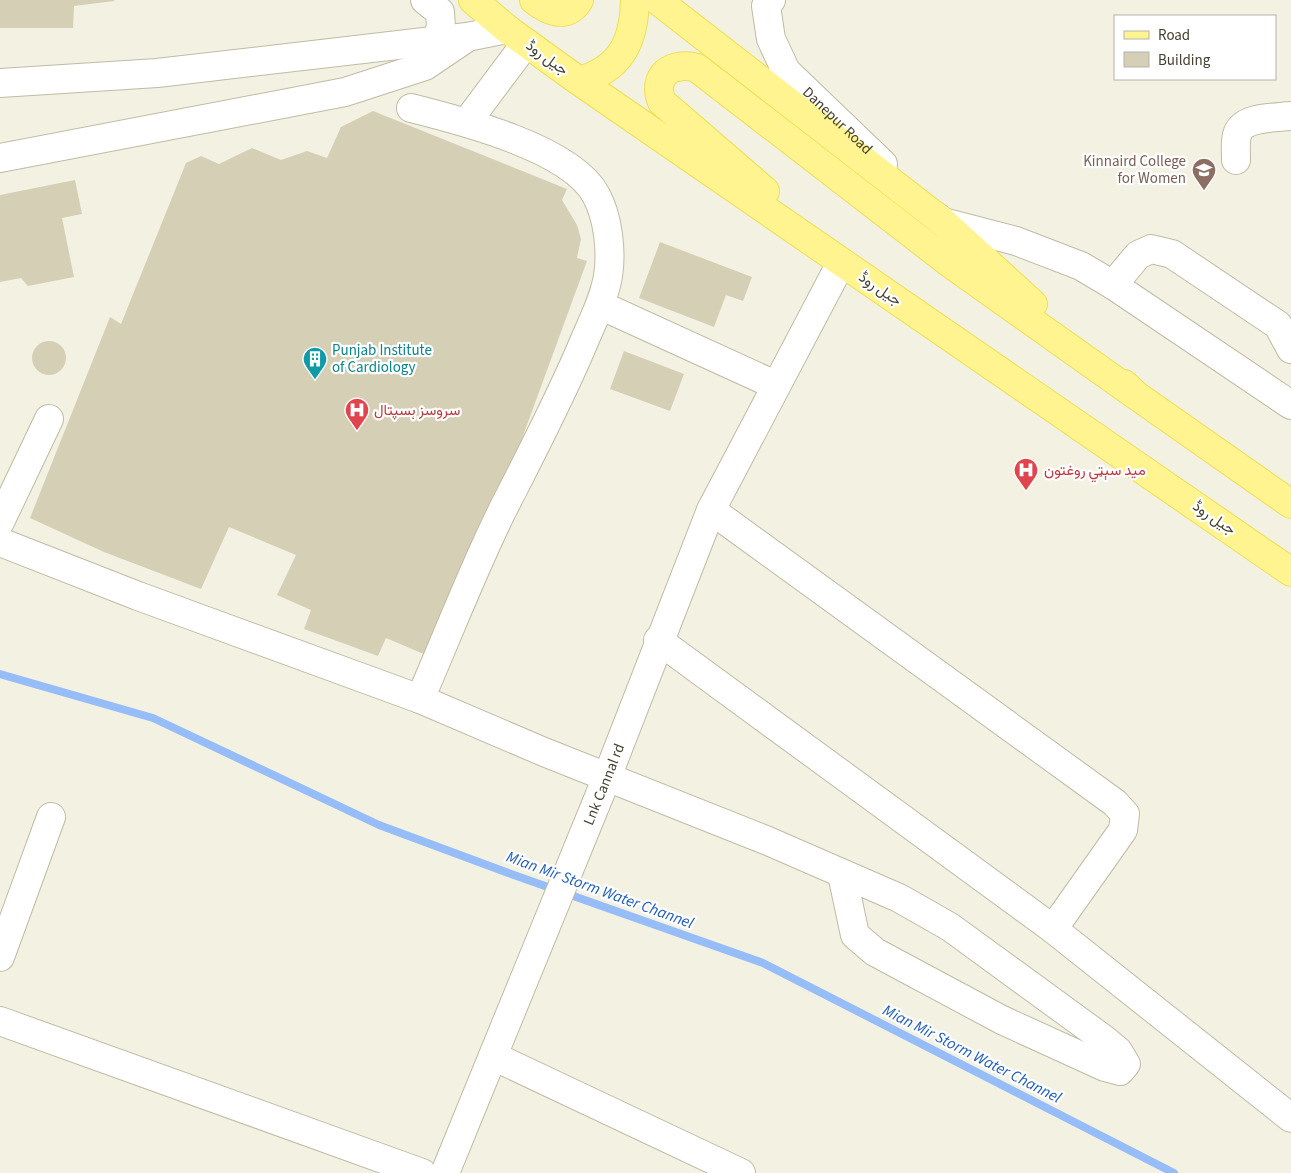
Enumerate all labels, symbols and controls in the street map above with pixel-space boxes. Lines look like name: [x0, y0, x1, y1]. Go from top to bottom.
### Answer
legend: [1114, 15, 1276, 80]
text: Road: [1158, 25, 1190, 46]
street label: جیل روڈ: [521, 35, 573, 81]
text: Building: [1158, 50, 1211, 71]
street label: Danepur Road: [798, 82, 877, 159]
place label: Kinnaird College for Women: [1083, 151, 1186, 189]
school or university icon: Kinnaird College for Women: [1191, 157, 1217, 191]
street label: جیل روڈ: [854, 267, 906, 311]
place label: Punjab Institute of Cardiology: [332, 340, 432, 378]
building icon: Punjab Institute of Cardiology: [302, 346, 328, 380]
hospital icon: سروسز ہسپتال: [344, 397, 370, 431]
place label: سروسز ہسپتال: [374, 400, 461, 421]
hospital icon: مید سېټي روغتون: [1013, 457, 1039, 491]
place label: مید سېټي روغتون: [1044, 460, 1146, 483]
street label: جیل روڈ: [1188, 496, 1240, 540]
street label: Lnk Cannal rd: [578, 740, 630, 828]
water label: Mian Mir Storm Water Channel: [503, 846, 697, 934]
water label: Mian Mir Storm Water Channel: [879, 999, 1065, 1109]

